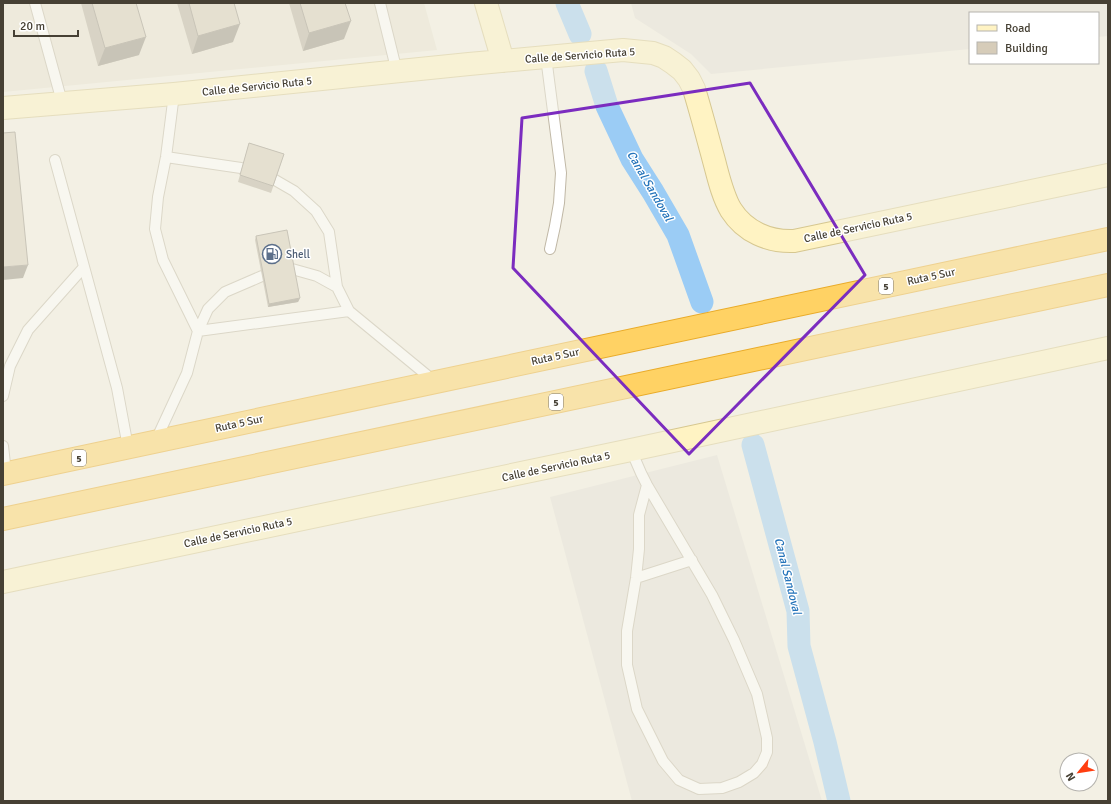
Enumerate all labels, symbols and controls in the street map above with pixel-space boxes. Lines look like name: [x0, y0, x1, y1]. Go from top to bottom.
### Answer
scale bar: [14, 12, 78, 38]
legend: [969, 12, 1099, 64]
text: 20 m: [20, 19, 45, 34]
text: Road: [1005, 21, 1031, 36]
text: Building: [1005, 41, 1048, 56]
street label: Calle de Servicio Ruta 5: [524, 45, 636, 66]
street label: Calle de Servicio Ruta 5: [201, 74, 313, 99]
water label: Canal Sandoval: [623, 148, 677, 225]
street label: Calle de Servicio Ruta 5: [803, 210, 914, 245]
fuel station icon: Shell: [261, 243, 283, 265]
place label: Shell: [286, 248, 310, 261]
street label: Ruta 5 Sur: [906, 265, 956, 288]
road number: 5: [879, 278, 893, 294]
street label: Ruta 5 Sur: [530, 345, 580, 368]
road number: 5: [549, 394, 563, 410]
street label: Ruta 5 Sur: [214, 412, 264, 435]
street label: Calle de Servicio Ruta 5: [501, 449, 612, 484]
road number: 5: [72, 450, 86, 466]
street label: Calle de Servicio Ruta 5: [183, 515, 294, 550]
water label: Canal Sandoval: [771, 536, 805, 618]
north arrow: [1059, 752, 1099, 792]
text: N: [1063, 770, 1078, 783]

